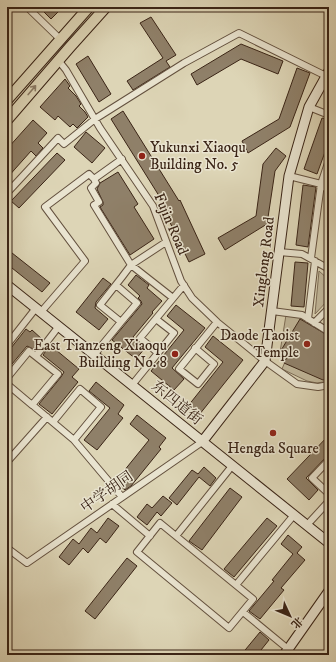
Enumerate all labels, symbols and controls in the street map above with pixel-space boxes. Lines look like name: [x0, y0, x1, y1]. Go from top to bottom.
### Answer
one-way arrow: [28, 85, 37, 96]
place label: Yukunxi Xiaoqu Building No. 5: [150, 138, 246, 174]
marker: Yukunxi Xiaoqu Building No. 5: [137, 151, 147, 161]
street label: Fujin Road: [149, 190, 193, 258]
street label: Xinglong Road: [249, 215, 279, 308]
place label: Daode Taoist Temple: [220, 326, 299, 362]
place label: East Tianzeng Xiaoqu Building No. 8: [33, 336, 167, 372]
marker: Daode Taoist Temple: [302, 339, 312, 349]
marker: East Tianzeng Xiaoqu Building No. 8: [170, 349, 180, 359]
street label: 东四道街: [148, 377, 206, 429]
marker: Hengda Square: [268, 428, 278, 438]
place label: Hengda Square: [227, 439, 319, 458]
street label: 中学胡同: [77, 467, 137, 517]
north arrow: [270, 596, 310, 636]
text: 北: [288, 613, 305, 631]

